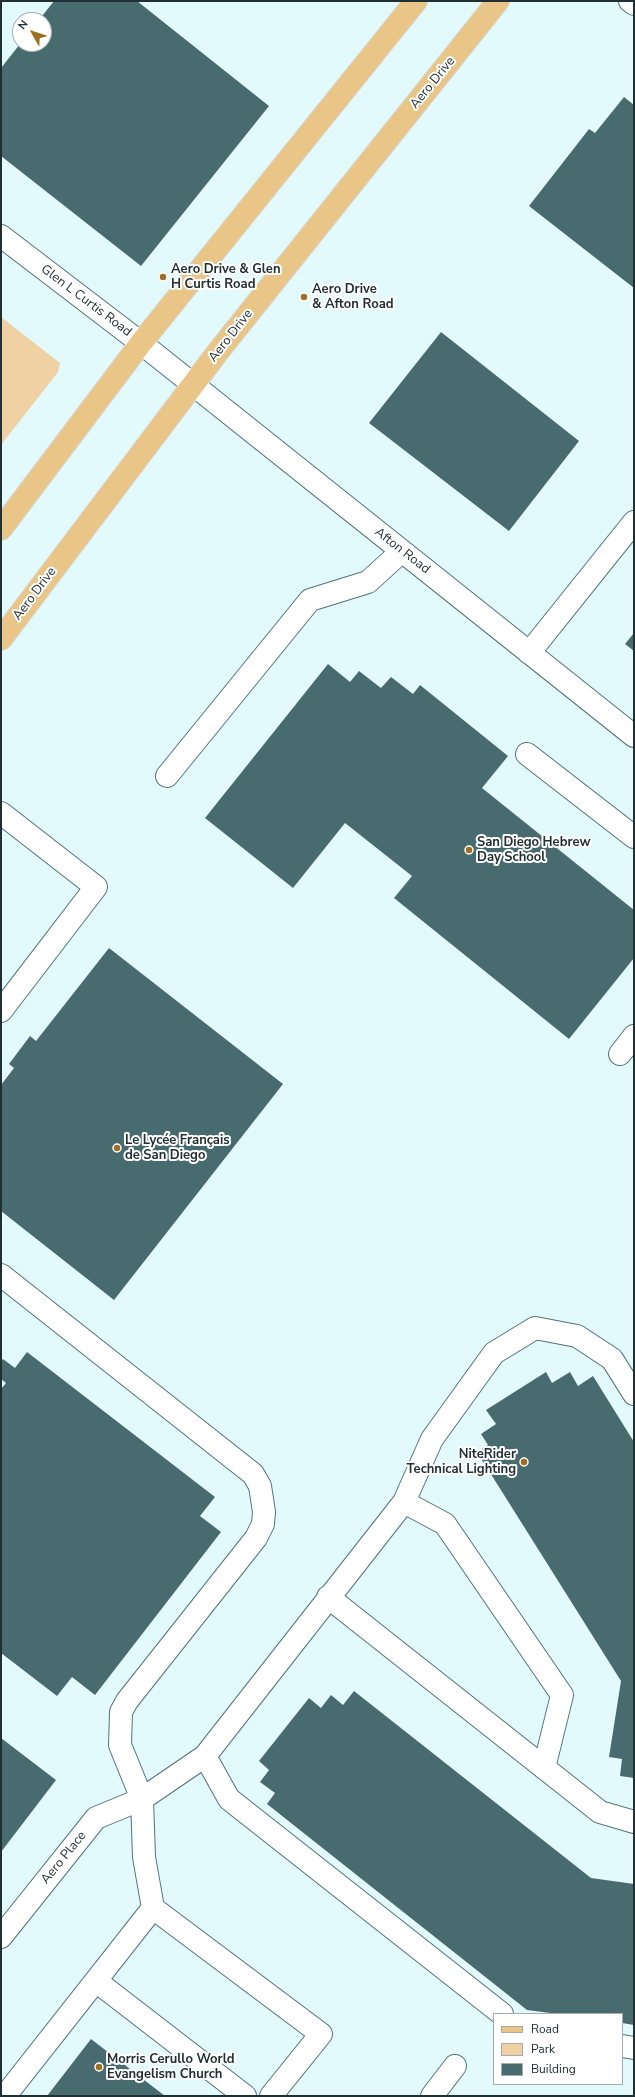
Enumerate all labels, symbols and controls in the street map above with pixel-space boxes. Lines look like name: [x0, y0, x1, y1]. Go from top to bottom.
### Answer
north arrow: [12, 12, 52, 52]
text: N: [15, 17, 31, 33]
street label: Aero Drive: [407, 54, 459, 112]
street label: Glen L Curtis Road: [38, 262, 134, 340]
place label: Aero Drive & Glen H Curtis Road: [171, 262, 280, 293]
marker: Aero Drive & Glen H Curtis Road: [158, 272, 168, 282]
place label: Aero Drive & Afton Road: [312, 282, 394, 313]
marker: Aero Drive & Afton Road: [299, 292, 309, 302]
street label: Aero Drive: [206, 307, 256, 365]
street label: Afton Road: [371, 525, 433, 577]
street label: Aero Drive: [10, 564, 60, 624]
place label: San Diego Hebrew Day School: [477, 835, 590, 866]
marker: San Diego Hebrew Day School: [464, 845, 474, 855]
place label: Le Lycée Français de San Diego: [125, 1133, 230, 1164]
marker: Le Lycée Français de San Diego: [112, 1143, 122, 1153]
place label: NiteRider Technical Lighting: [407, 1447, 516, 1478]
marker: NiteRider Technical Lighting: [519, 1457, 529, 1467]
street label: Aero Place: [38, 1829, 90, 1887]
legend: [493, 2013, 623, 2085]
text: Road: [531, 2021, 559, 2037]
text: Park: [531, 2041, 555, 2057]
place label: Morris Cerullo World Evangelism Church: [107, 2052, 235, 2083]
text: Building: [531, 2061, 576, 2077]
marker: Morris Cerullo World Evangelism Church: [94, 2062, 104, 2072]

